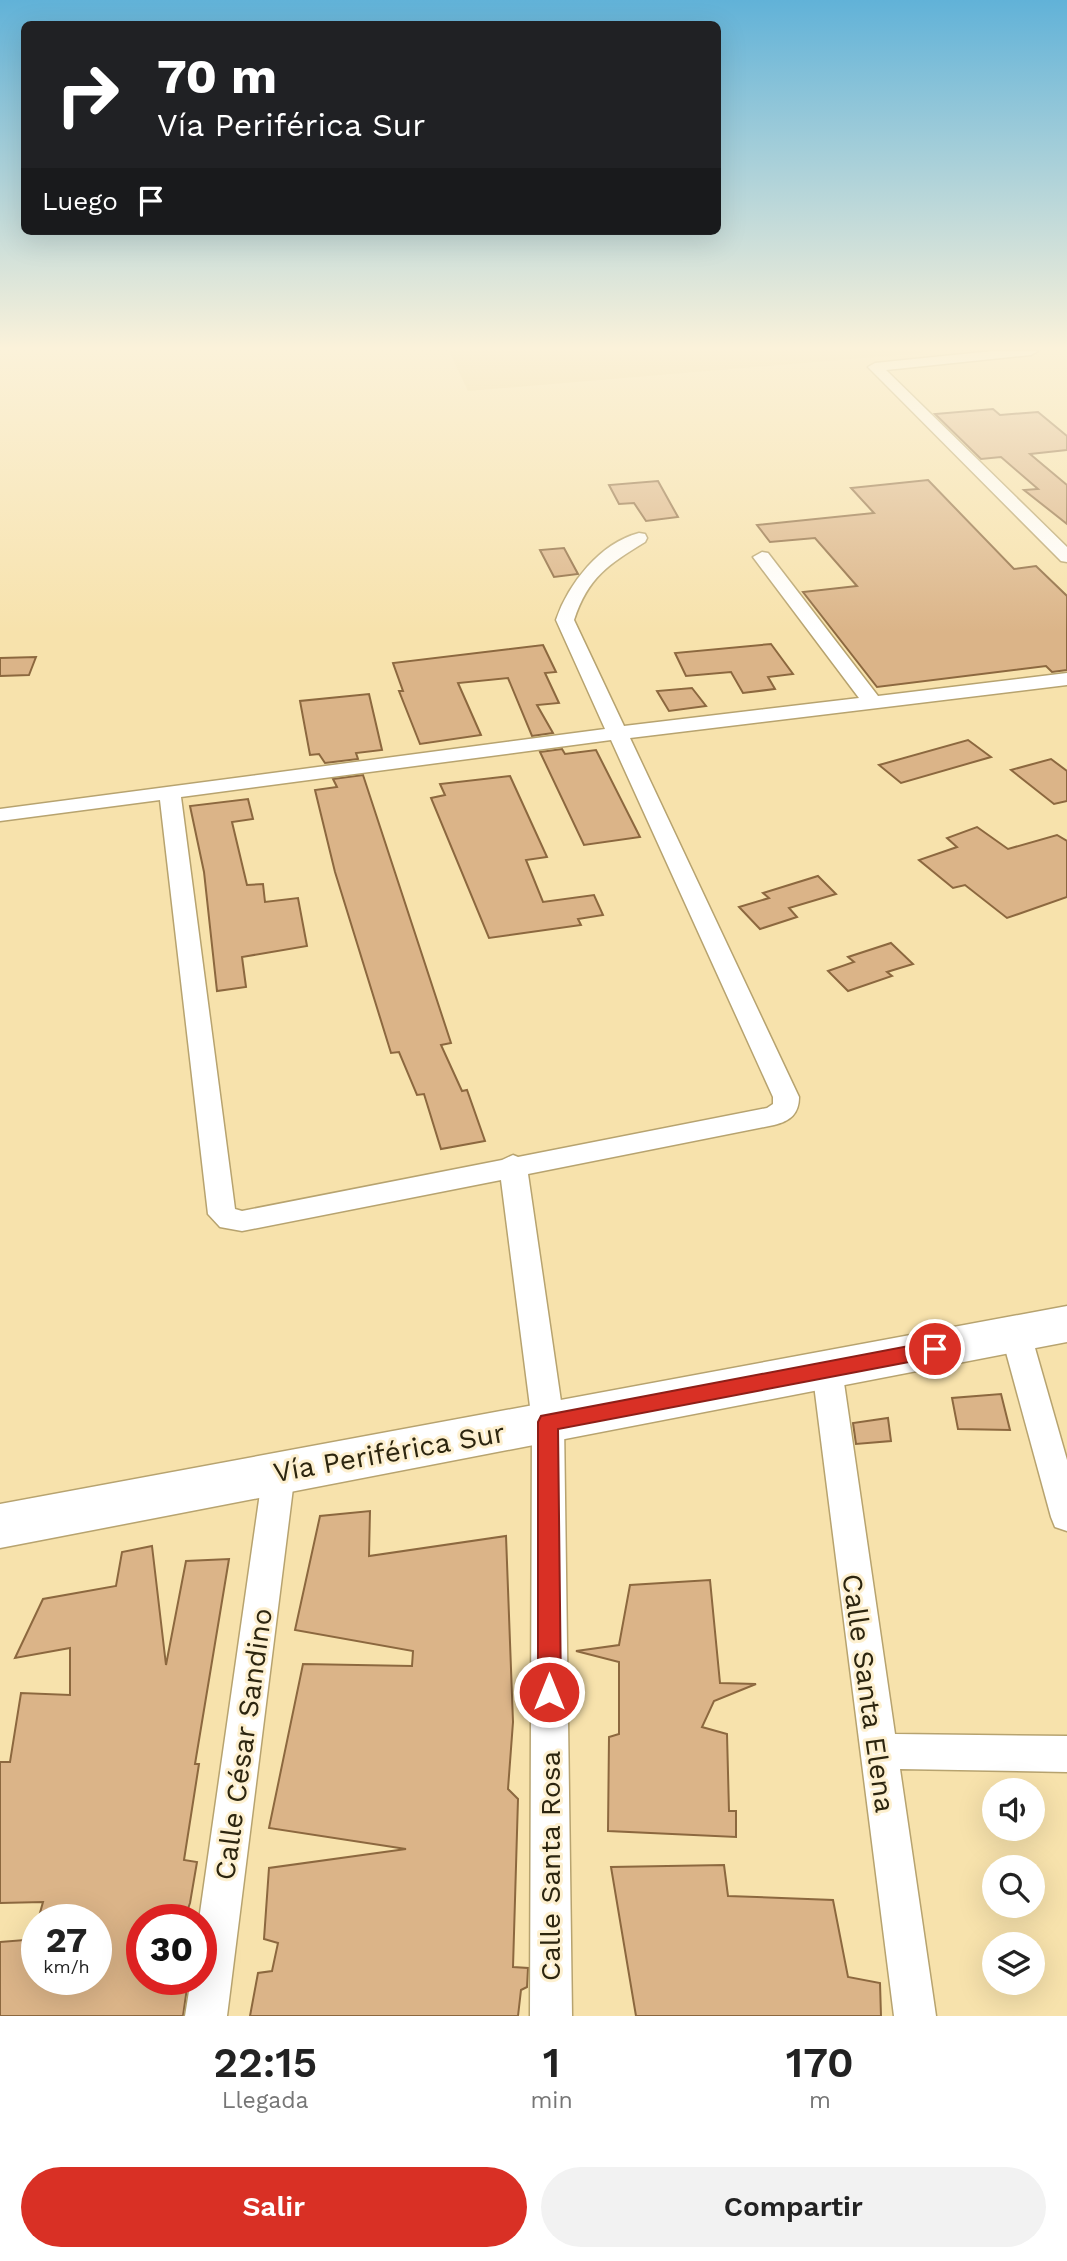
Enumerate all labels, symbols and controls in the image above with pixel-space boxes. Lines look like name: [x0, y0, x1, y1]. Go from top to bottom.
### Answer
text: 70 m: [157, 47, 277, 105]
icon: right: [42, 49, 133, 140]
text: Vía Periférica Sur: [157, 106, 425, 144]
icon: arrive: [132, 182, 170, 220]
text: Luego: [42, 186, 118, 216]
pin: [905, 1319, 965, 1379]
icon: arrive: [916, 1330, 954, 1368]
street label: Vía Periférica Sur: [271, 1416, 508, 1489]
street label: Calle Santa Elena: [835, 1572, 902, 1815]
street label: Calle César Sandino: [208, 1606, 279, 1882]
position arrow: [512, 1655, 586, 1729]
street label: Calle Santa Rosa: [534, 1751, 567, 1981]
map controls: [982, 1778, 1045, 1995]
button: sound: [982, 1778, 1045, 1841]
button: search: [982, 1855, 1045, 1918]
speed limit sign: 30: [126, 1904, 217, 1995]
text: 27: [46, 1919, 87, 1961]
button: layers: [982, 1932, 1045, 1995]
text: km/h: [43, 1956, 90, 1977]
text: 22:15: [213, 2038, 317, 2087]
text: 1: [543, 2038, 560, 2087]
text: 170: [786, 2038, 854, 2087]
text: Llegada: [222, 2087, 309, 2114]
text: min: [530, 2087, 573, 2114]
text: m: [809, 2087, 831, 2114]
button: Salir: [21, 2167, 527, 2247]
button: Compartir: [541, 2167, 1046, 2247]

